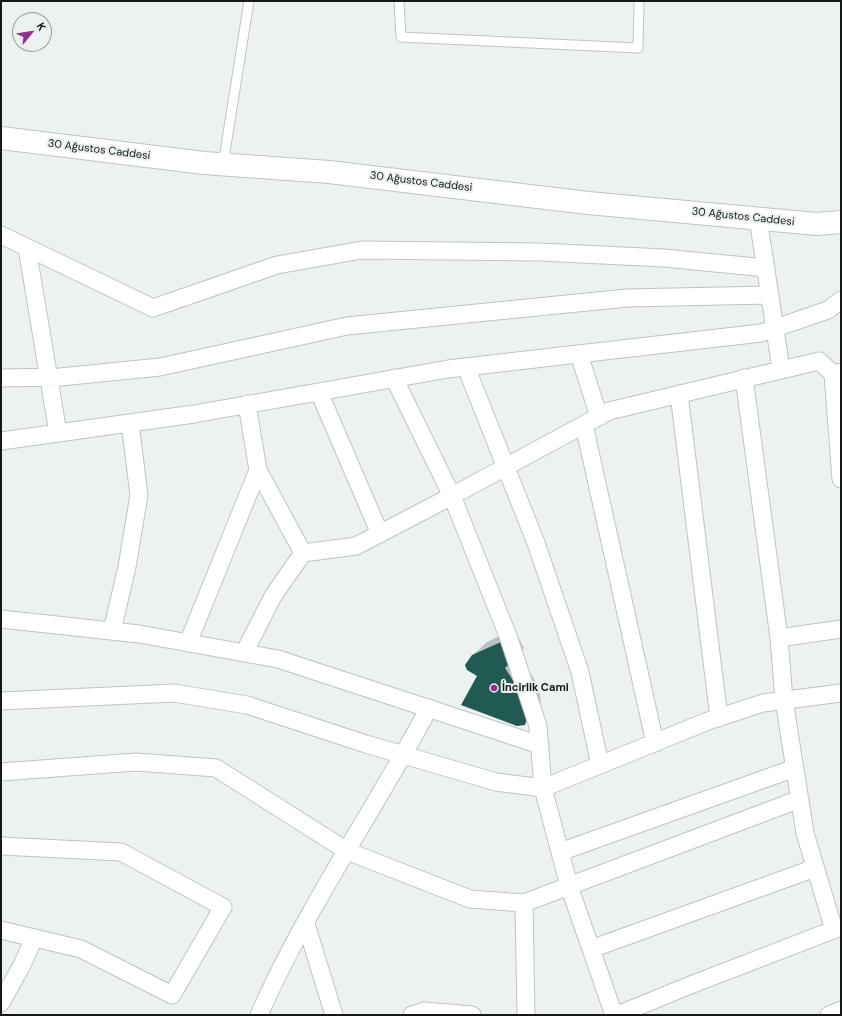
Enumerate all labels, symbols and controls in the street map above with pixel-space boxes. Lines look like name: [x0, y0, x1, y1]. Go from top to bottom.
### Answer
north arrow: [12, 12, 52, 52]
text: K: [34, 20, 49, 33]
street label: 30 Ağustos Caddesi: [47, 137, 151, 163]
street label: 30 Ağustos Caddesi: [369, 169, 473, 195]
street label: 30 Ağustos Caddesi: [691, 205, 795, 229]
place label: İncirlik Cami: [502, 681, 569, 695]
marker: İncirlik Cami: [489, 683, 499, 693]

